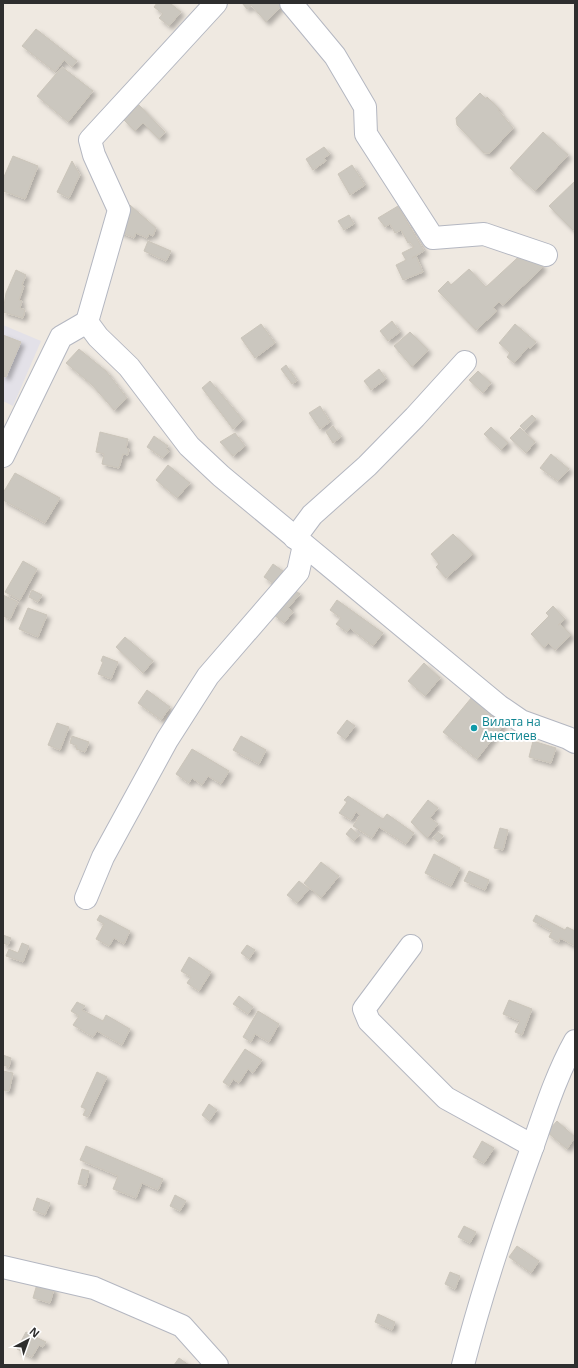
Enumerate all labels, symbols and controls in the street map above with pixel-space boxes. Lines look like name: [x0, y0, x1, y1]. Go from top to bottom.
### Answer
place label: Вилата на Анестиев: [482, 713, 541, 744]
marker: Вилата на Анестиев: [469, 723, 479, 733]
north arrow: [8, 1320, 48, 1360]
text: N: [27, 1323, 43, 1341]

